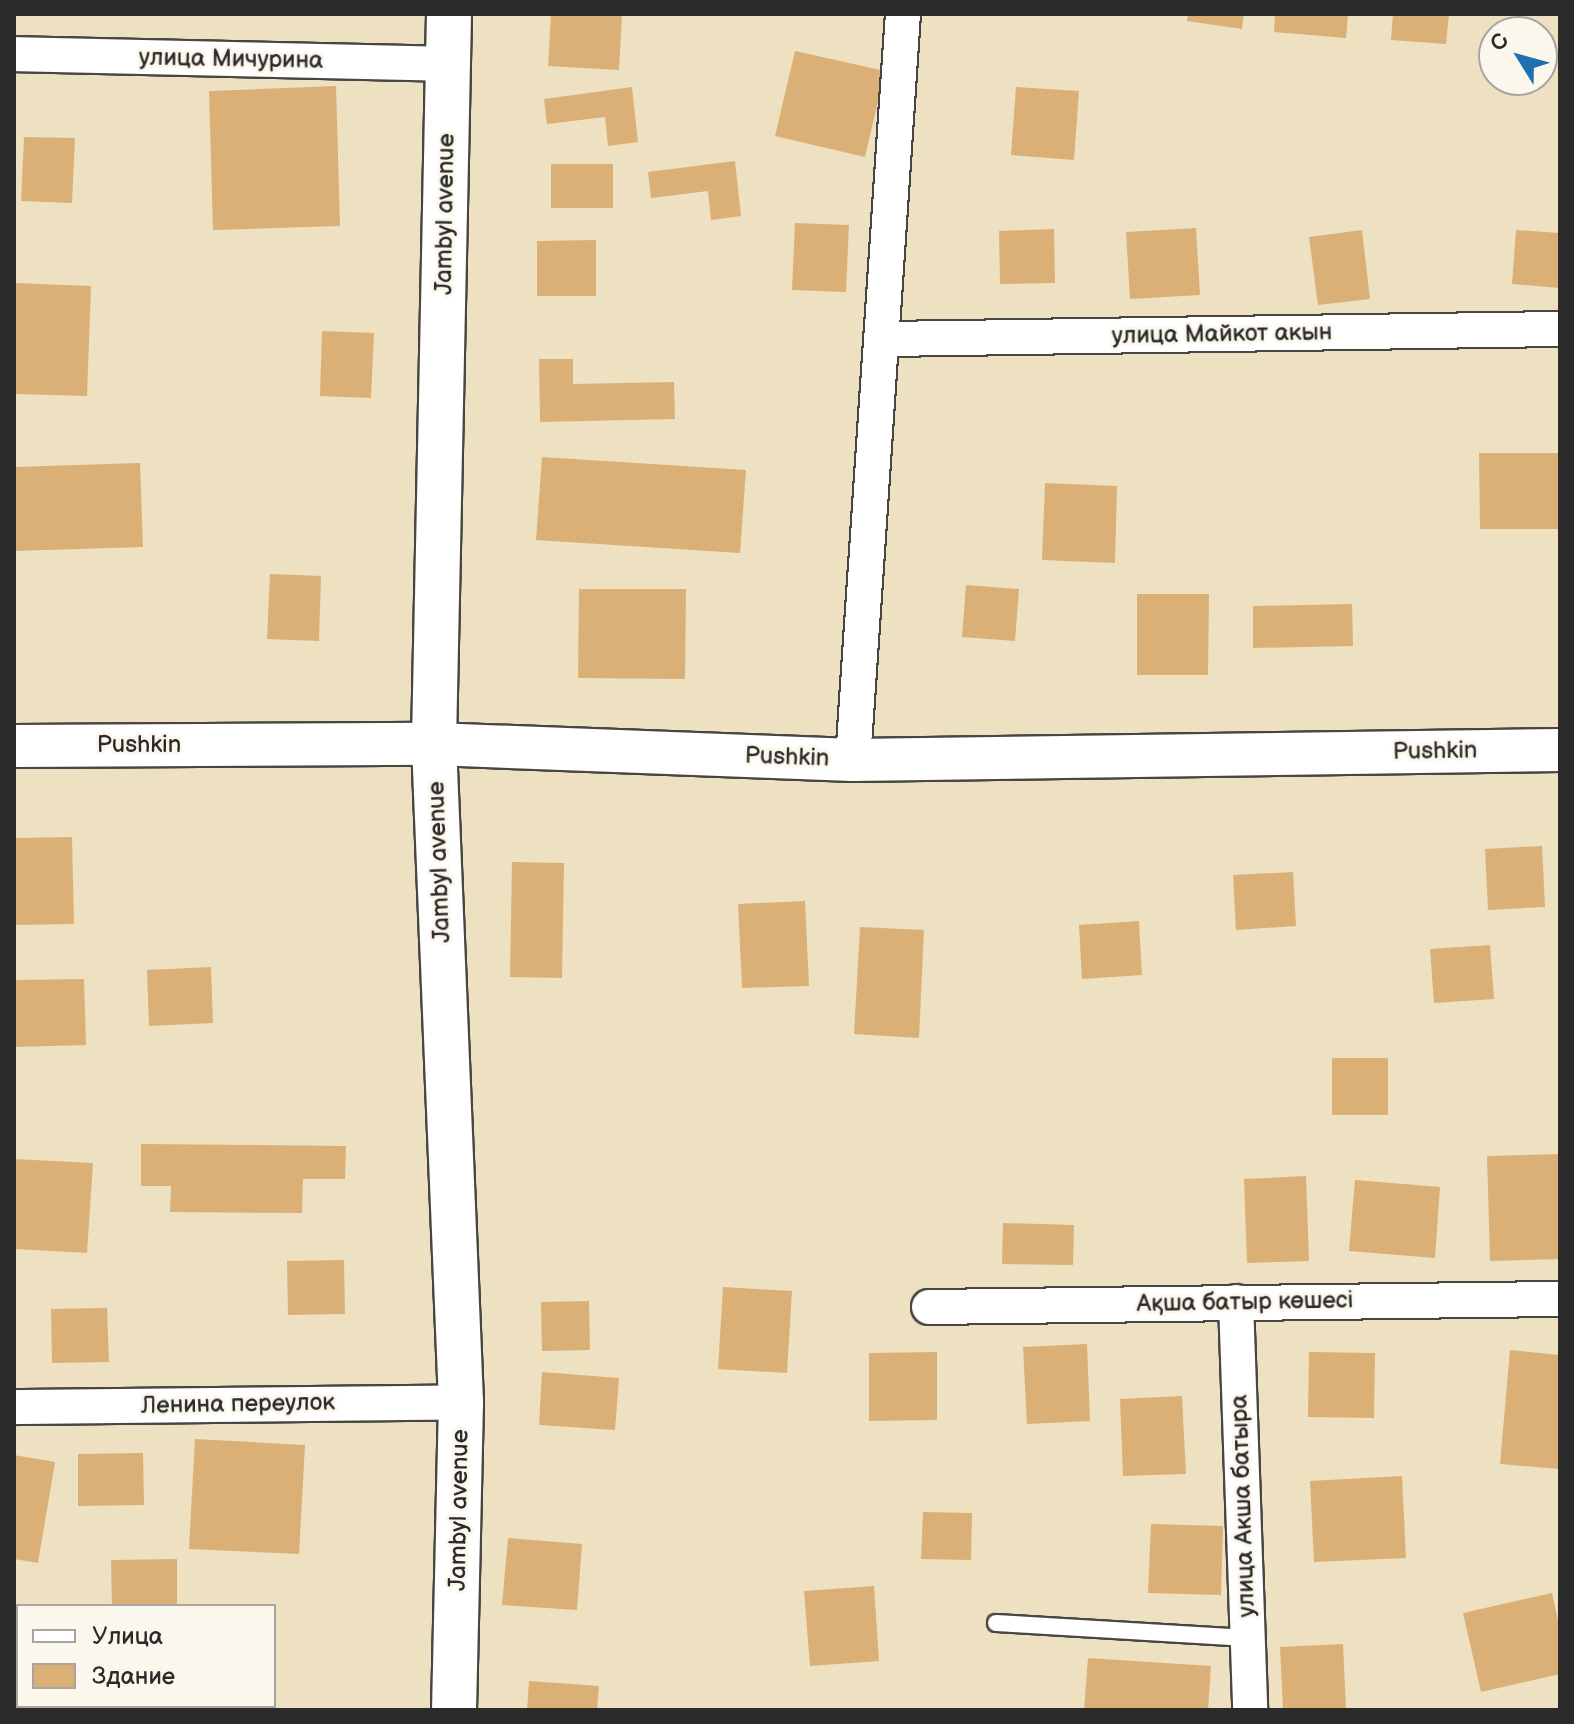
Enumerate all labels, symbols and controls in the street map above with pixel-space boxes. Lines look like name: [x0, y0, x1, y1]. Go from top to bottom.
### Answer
north arrow: [1478, 16, 1558, 96]
text: С: [1485, 28, 1515, 57]
street label: улица Мичурина: [139, 43, 323, 75]
street label: Jambyl avenue: [429, 133, 461, 295]
street label: улица Майкот акын: [1111, 318, 1333, 350]
street label: Pushkin: [97, 731, 181, 759]
street label: Pushkin: [1392, 736, 1478, 766]
street label: Pushkin: [744, 741, 830, 773]
street label: Jambyl avenue: [422, 781, 456, 943]
street label: Ақша батыр көшесі: [1136, 1286, 1354, 1318]
street label: Ленина переулок: [141, 1388, 335, 1420]
street label: улица Акша батыра: [1225, 1394, 1261, 1618]
street label: Jambyl avenue: [443, 1429, 475, 1591]
legend: [16, 1604, 276, 1708]
text: Улица: [92, 1622, 163, 1651]
text: Здание: [92, 1662, 175, 1691]

